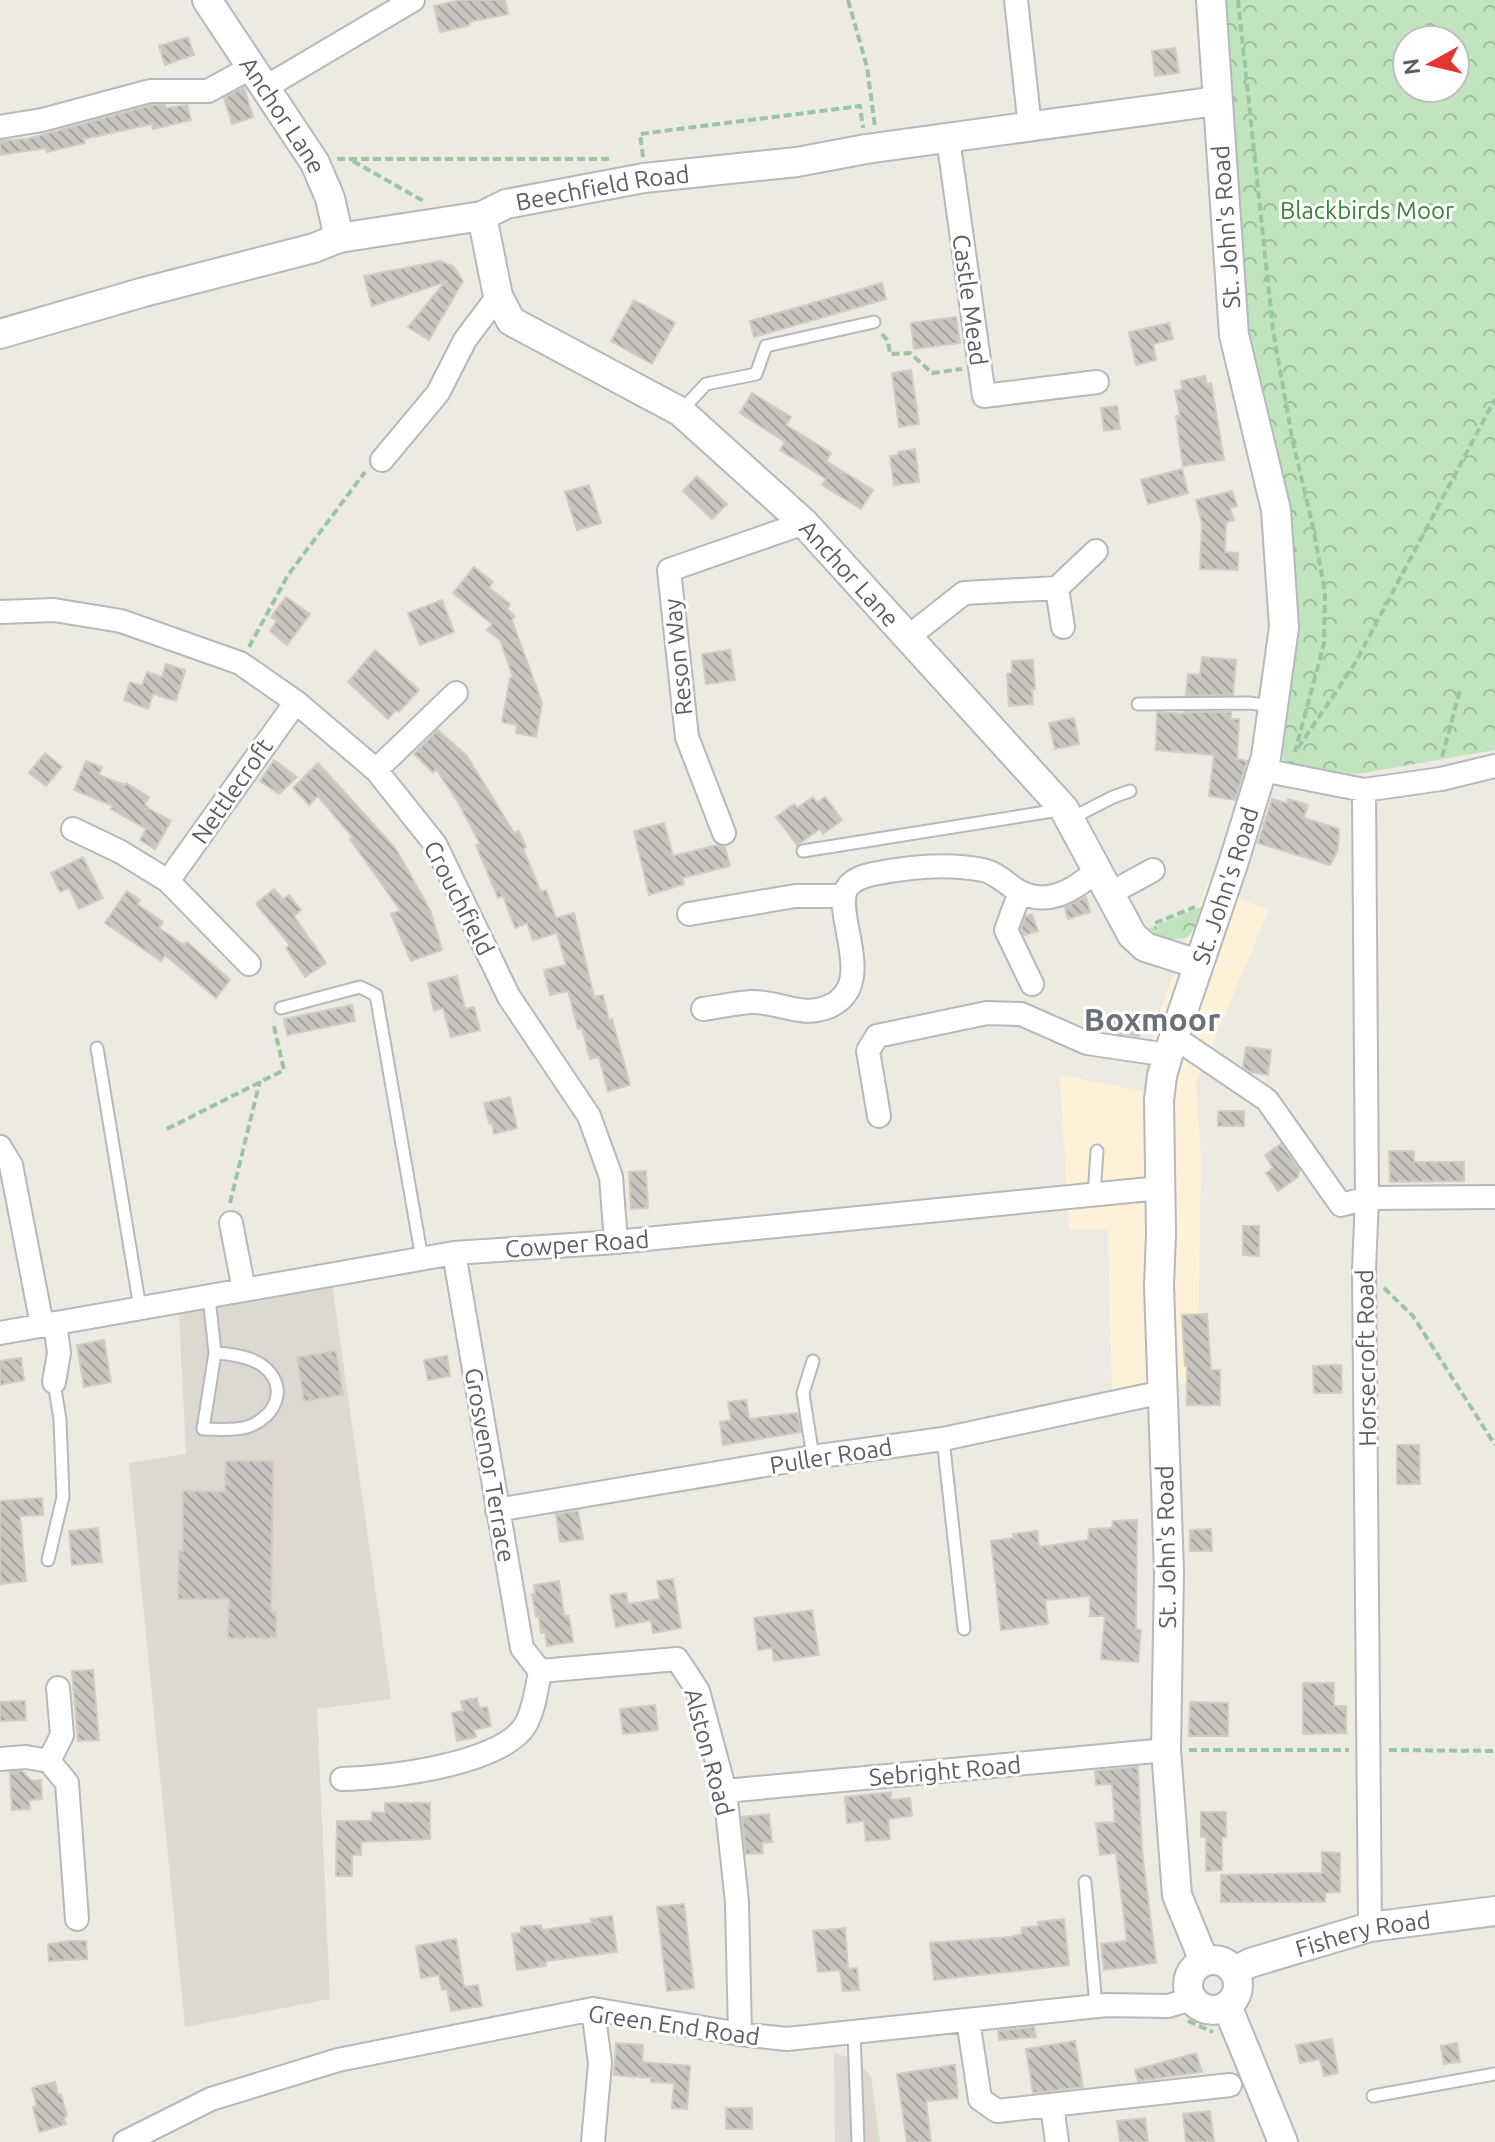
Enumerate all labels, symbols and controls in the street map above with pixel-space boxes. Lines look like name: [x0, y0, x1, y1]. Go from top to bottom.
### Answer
north arrow: [1391, 24, 1471, 104]
street label: Anchor Lane: [235, 52, 331, 177]
text: N: [1397, 57, 1424, 77]
street label: St. John's Road: [1207, 145, 1245, 309]
street label: Beechfield Road: [513, 160, 691, 215]
park label: Blackbirds Moor: [1280, 197, 1454, 224]
street label: Castle Mead: [947, 233, 993, 367]
street label: Anchor Lane: [794, 514, 905, 632]
street label: Reson Way: [658, 597, 698, 717]
street label: Nettlecroft: [186, 733, 278, 849]
street label: St. John's Road: [1187, 804, 1263, 967]
street label: Crouchfield: [419, 836, 499, 960]
district label: Boxmoor: [1084, 1001, 1220, 1037]
street label: Cowper Road: [504, 1225, 650, 1263]
street label: Horsecroft Road: [1351, 1269, 1381, 1447]
street label: Grosvenor Terrace: [460, 1366, 520, 1564]
street label: Puller Road: [768, 1433, 894, 1479]
street label: St. John's Road: [1151, 1465, 1181, 1629]
street label: Alston Road: [679, 1686, 739, 1818]
street label: Sebright Road: [868, 1751, 1022, 1791]
street label: Fishery Road: [1292, 1906, 1432, 1962]
street label: Green End Road: [587, 2000, 761, 2050]

